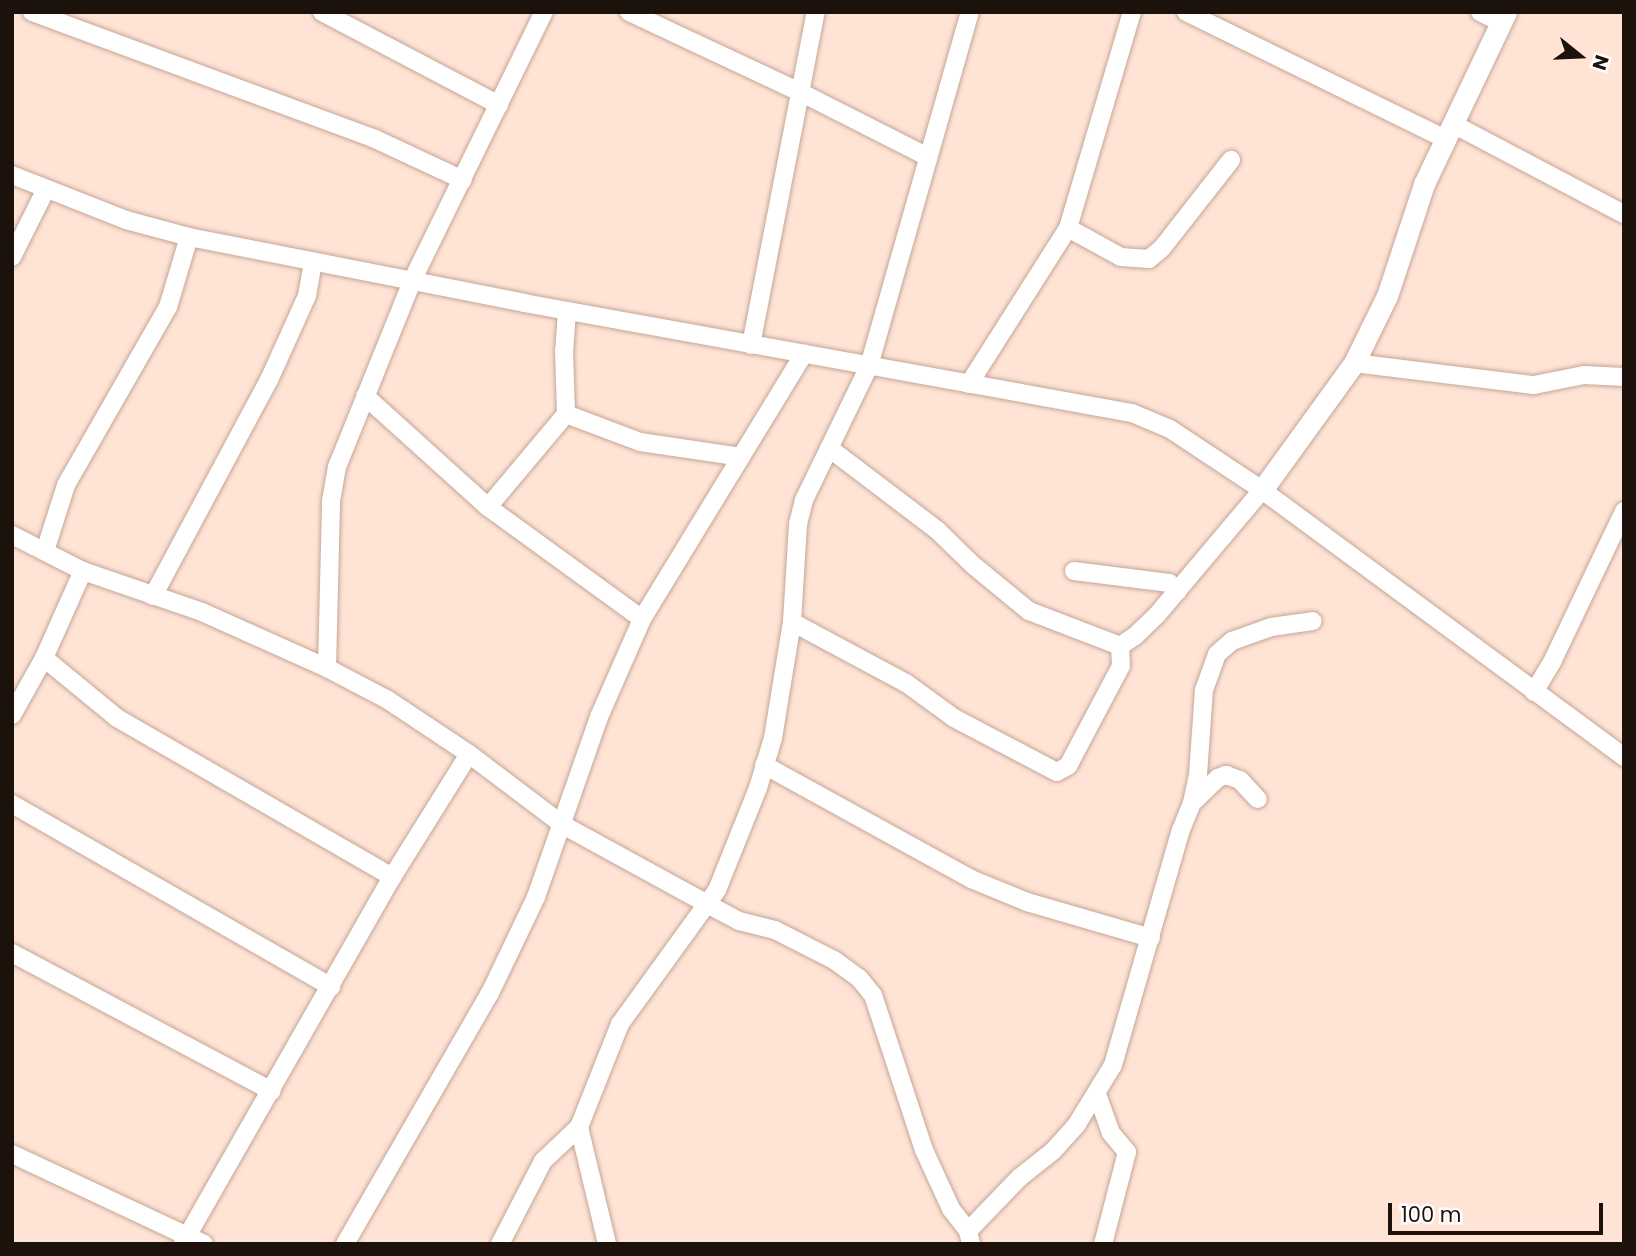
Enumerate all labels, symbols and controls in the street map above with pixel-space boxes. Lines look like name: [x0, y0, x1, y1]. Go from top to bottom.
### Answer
north arrow: [1545, 21, 1615, 91]
text: N: [1585, 52, 1615, 74]
scale bar: [1391, 1190, 1606, 1234]
text: 100 m: [1401, 1200, 1461, 1229]

